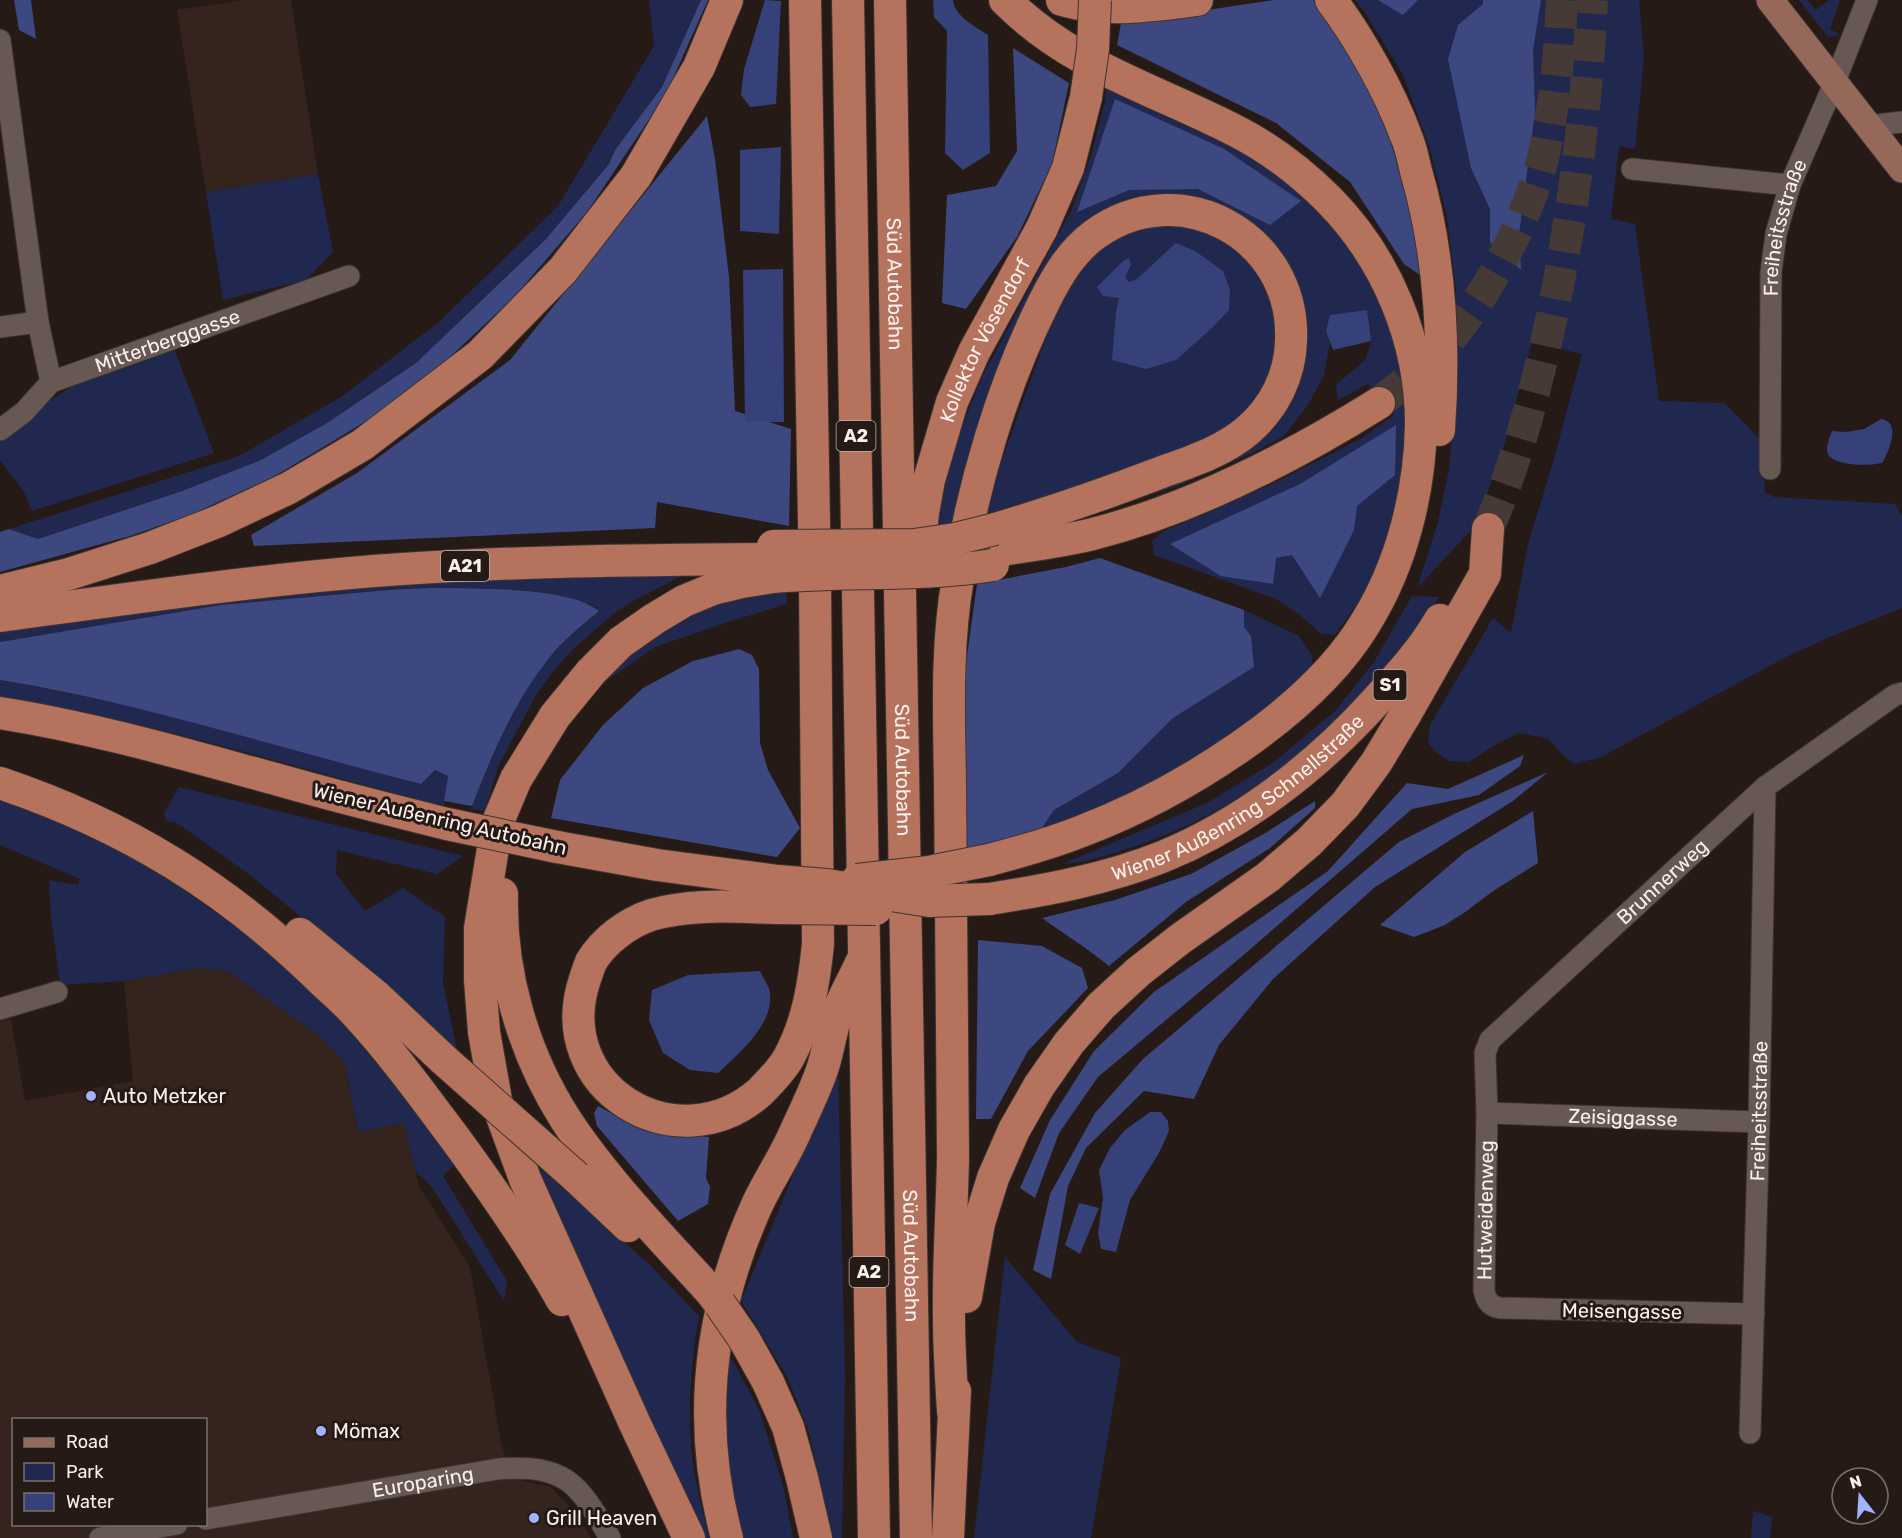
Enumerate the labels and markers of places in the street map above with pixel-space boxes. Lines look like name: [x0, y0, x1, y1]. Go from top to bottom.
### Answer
place label: Auto Metzker: [103, 1084, 227, 1108]
marker: Auto Metzker: [84, 1089, 98, 1103]
place label: Mömax: [333, 1419, 400, 1443]
marker: Mömax: [314, 1424, 328, 1438]
place label: Grill Heaven: [546, 1506, 657, 1530]
marker: Grill Heaven: [527, 1511, 541, 1525]

